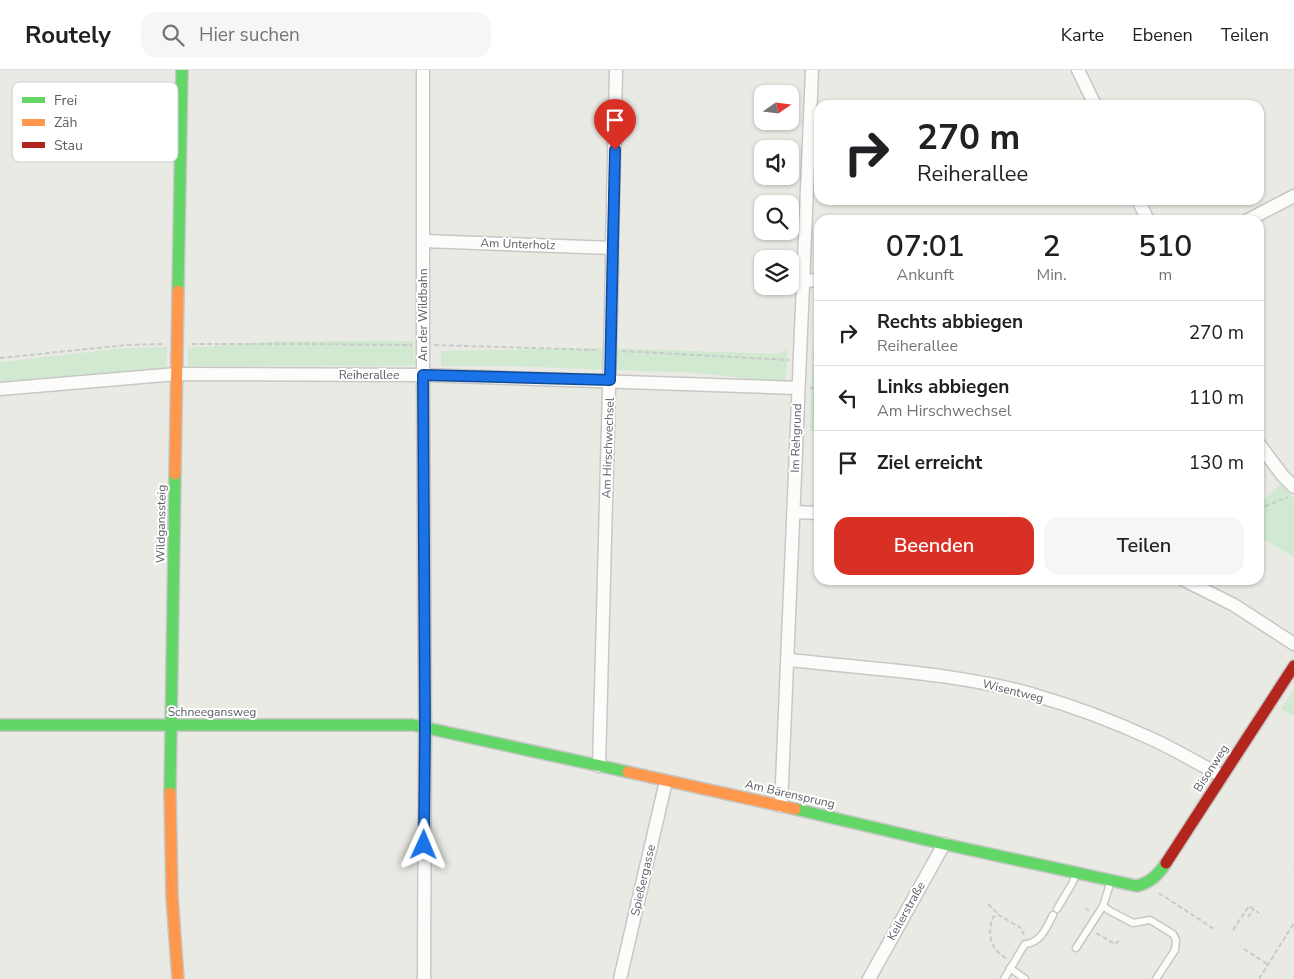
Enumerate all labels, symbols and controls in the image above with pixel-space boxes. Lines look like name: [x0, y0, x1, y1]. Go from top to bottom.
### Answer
search box: [141, 12, 491, 57]
text: Routely: [25, 19, 111, 51]
icon: search: [159, 21, 187, 49]
text: Hier suchen: [199, 22, 300, 48]
text: Karte: [1061, 23, 1104, 47]
text: Ebenen: [1132, 23, 1193, 47]
text: Teilen: [1221, 23, 1269, 47]
legend: [12, 82, 178, 162]
north arrow: [754, 85, 799, 130]
map controls: [754, 85, 799, 295]
text: Frei: [54, 91, 77, 110]
pin: [594, 99, 636, 150]
icon: arrive: [601, 106, 629, 134]
text: Zäh: [54, 113, 77, 132]
text: 270 m: [917, 114, 1020, 161]
icon: right: [834, 120, 899, 185]
text: Stau: [54, 136, 83, 155]
button: sound: [754, 140, 799, 185]
text: Reiherallee: [917, 159, 1028, 189]
button: search: [754, 195, 799, 240]
text: 07:01: [886, 226, 965, 267]
text: 2: [1043, 226, 1061, 267]
text: 510: [1138, 226, 1192, 267]
street label: Am Unterholz: [480, 235, 556, 253]
button: layers: [754, 250, 799, 295]
text: Ankunft: [897, 264, 954, 286]
text: Min.: [1036, 264, 1067, 286]
text: m: [1158, 264, 1172, 286]
street label: An der Wildbahn: [415, 269, 431, 361]
text: Rechts abbiegen: [877, 309, 1023, 335]
icon: right: [834, 319, 862, 347]
text: 270 m: [1189, 320, 1244, 346]
text: Reiherallee: [877, 335, 958, 357]
street label: Reiherallee: [339, 367, 399, 383]
text: Links abbiegen: [877, 374, 1009, 400]
icon: left: [834, 384, 862, 412]
text: 110 m: [1189, 385, 1244, 411]
street label: Am Hirschwechsel: [598, 397, 618, 499]
text: Am Hirschwechsel: [877, 400, 1011, 422]
street label: Im Rehgrund: [787, 403, 805, 473]
icon: arrive: [834, 449, 862, 477]
text: Ziel erreicht: [877, 450, 982, 476]
text: 130 m: [1189, 450, 1244, 476]
street label: Wildganssteig: [152, 485, 170, 563]
button: Beenden: [834, 517, 1034, 575]
button: Teilen: [1044, 517, 1244, 575]
street label: Wisentweg: [981, 676, 1045, 706]
street label: Schneegansweg: [168, 704, 256, 720]
street label: Bisonweg: [1190, 741, 1232, 795]
street label: Am Bärensprung: [744, 776, 836, 812]
position arrow: [397, 818, 449, 870]
street label: Spießergasse: [627, 843, 659, 917]
street label: Keilerstraße: [883, 879, 929, 943]

